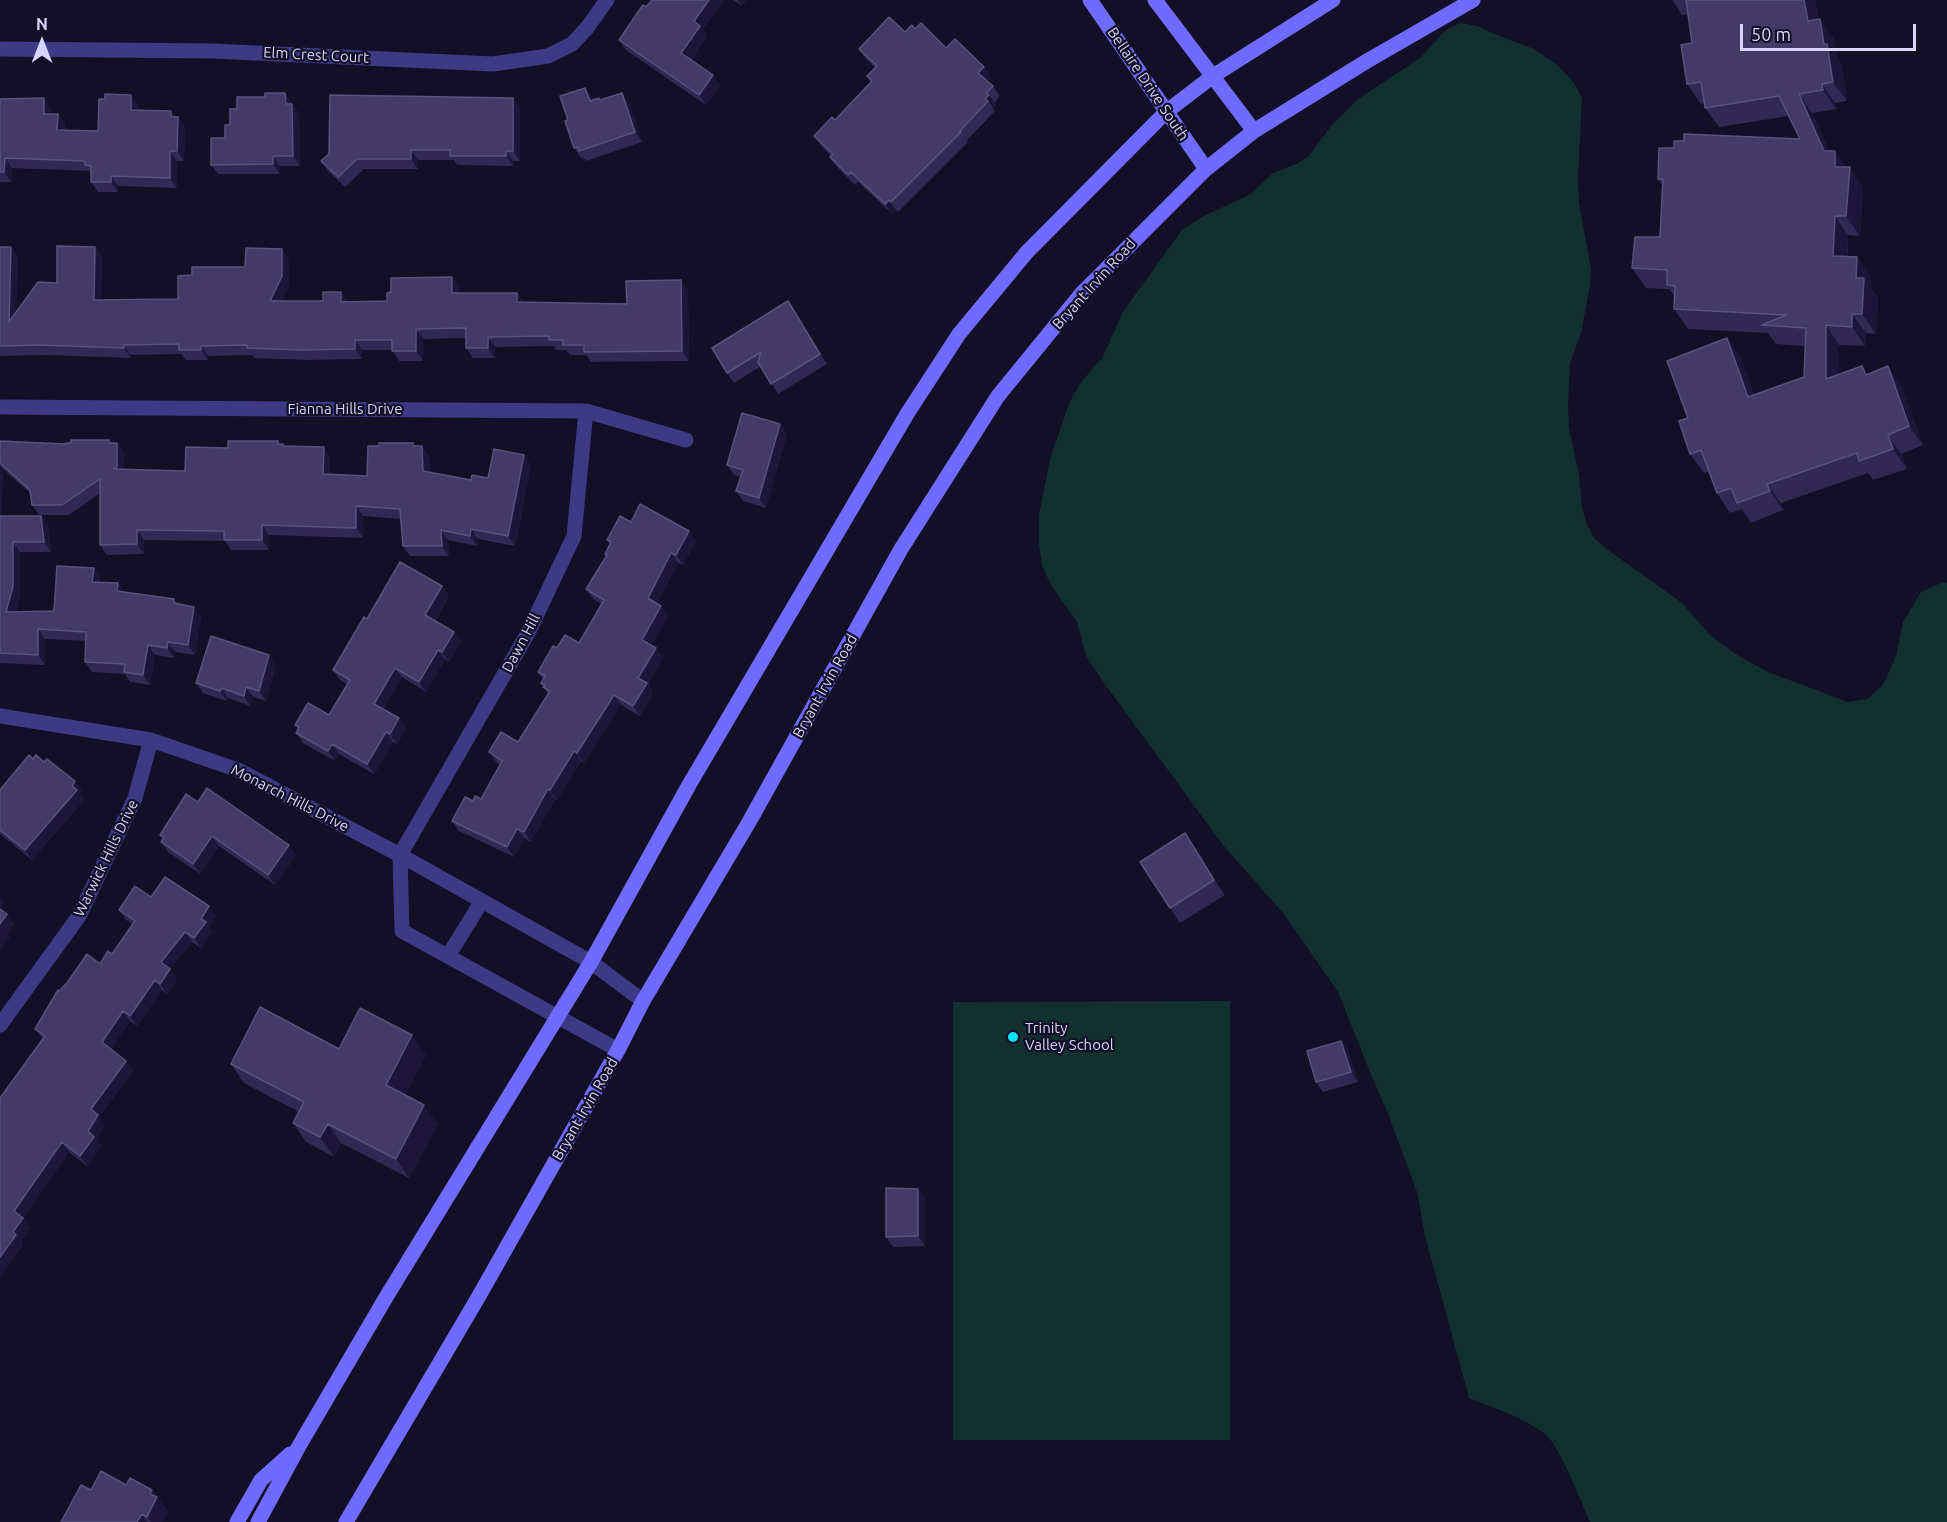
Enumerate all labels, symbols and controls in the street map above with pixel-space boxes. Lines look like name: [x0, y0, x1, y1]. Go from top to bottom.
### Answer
north arrow: [12, 12, 72, 72]
scale bar: [1743, 12, 1918, 50]
text: N: [36, 15, 48, 33]
street label: Bellaire Drive South: [1103, 24, 1193, 144]
text: 50 m: [1751, 24, 1791, 44]
street label: Elm Crest Court: [263, 43, 369, 67]
street label: Bryant Irvin Road: [1049, 235, 1139, 333]
street label: Fianna Hills Drive: [288, 400, 402, 418]
street label: Dawn Hill: [498, 611, 544, 675]
street label: Bryant Irvin Road: [789, 631, 861, 741]
street label: Monarch Hills Drive: [228, 760, 352, 836]
street label: Warwick Hills Drive: [70, 797, 142, 919]
place label: Trinity Valley School: [1025, 1019, 1114, 1054]
marker: Trinity Valley School: [1006, 1030, 1020, 1044]
street label: Bryant Irvin Road: [548, 1054, 622, 1164]

